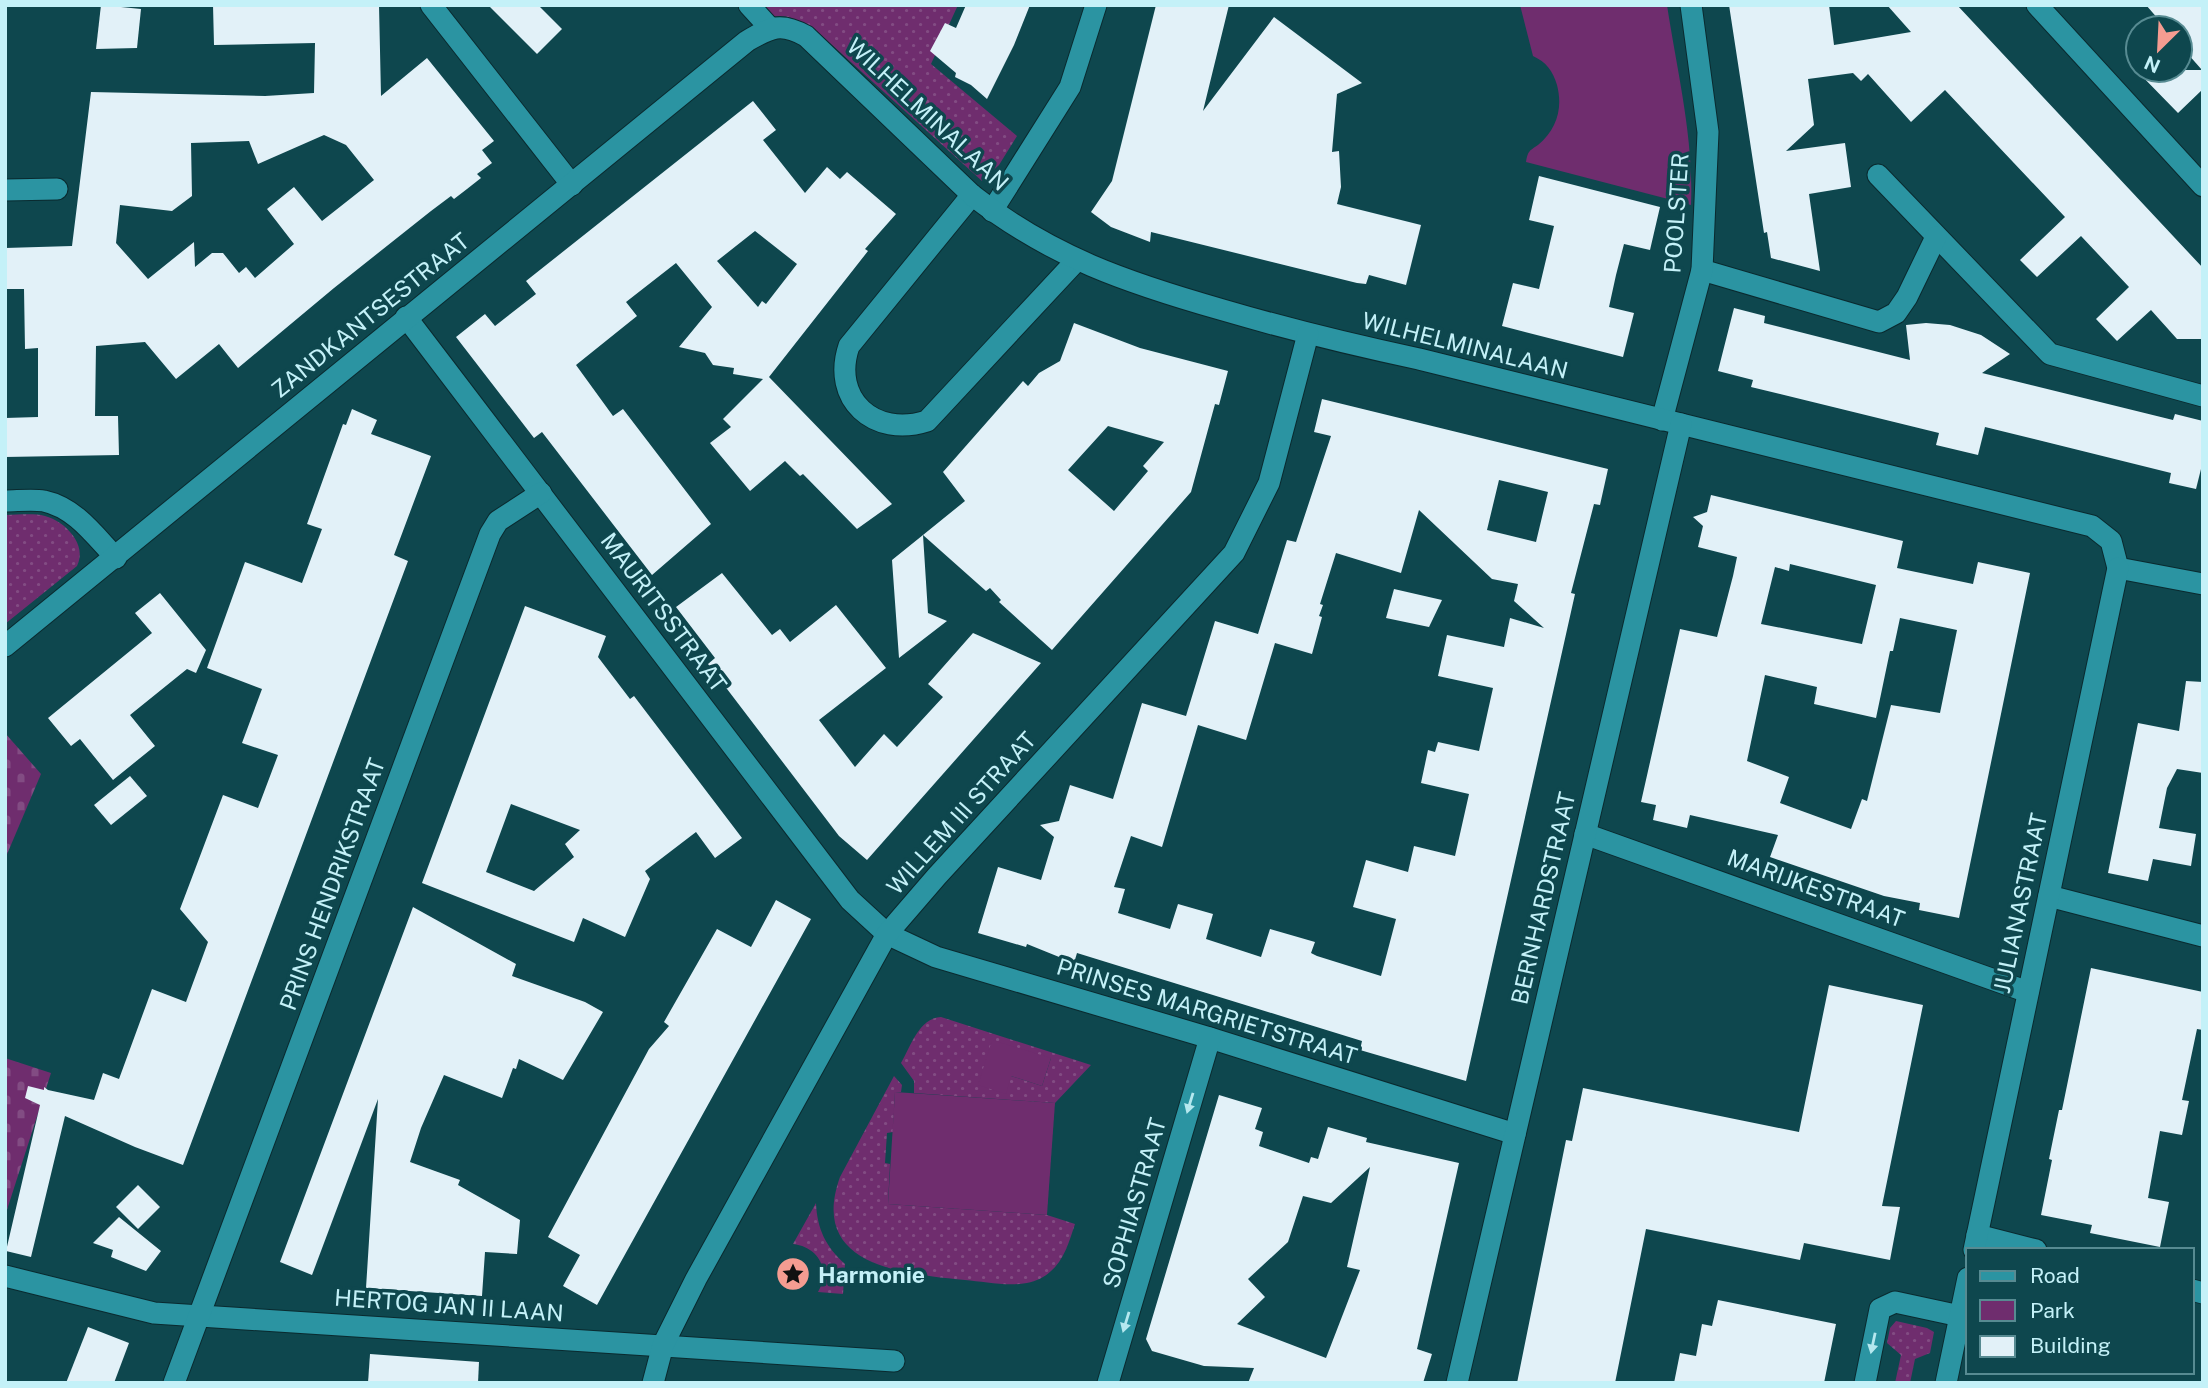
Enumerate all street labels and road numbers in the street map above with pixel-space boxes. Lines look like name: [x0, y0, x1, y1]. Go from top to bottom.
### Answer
street label: WILHELMINALAAN: [841, 32, 1015, 196]
street label: POOLSTER: [1658, 152, 1694, 274]
street label: ZANDKANTSESTRAAT: [266, 227, 474, 403]
street label: WILHELMINALAAN: [1359, 306, 1571, 384]
street label: MAURITSSTRAAT: [595, 527, 733, 697]
street label: WILLEM III STRAAT: [881, 726, 1041, 900]
street label: PRINS HENDRIKSTRAAT: [274, 754, 390, 1014]
street label: BERNHARDSTRAAT: [1505, 789, 1581, 1007]
street label: JULIANASTRAAT: [1988, 810, 2052, 995]
street label: MARIJKESTRAAT: [1724, 843, 1909, 933]
street label: PRINSES MARGRIETSTRAAT: [1053, 952, 1361, 1070]
street label: SOPHIASTRAAT: [1097, 1115, 1171, 1291]
street label: HERTOG JAN II LAAN: [333, 1284, 565, 1326]

